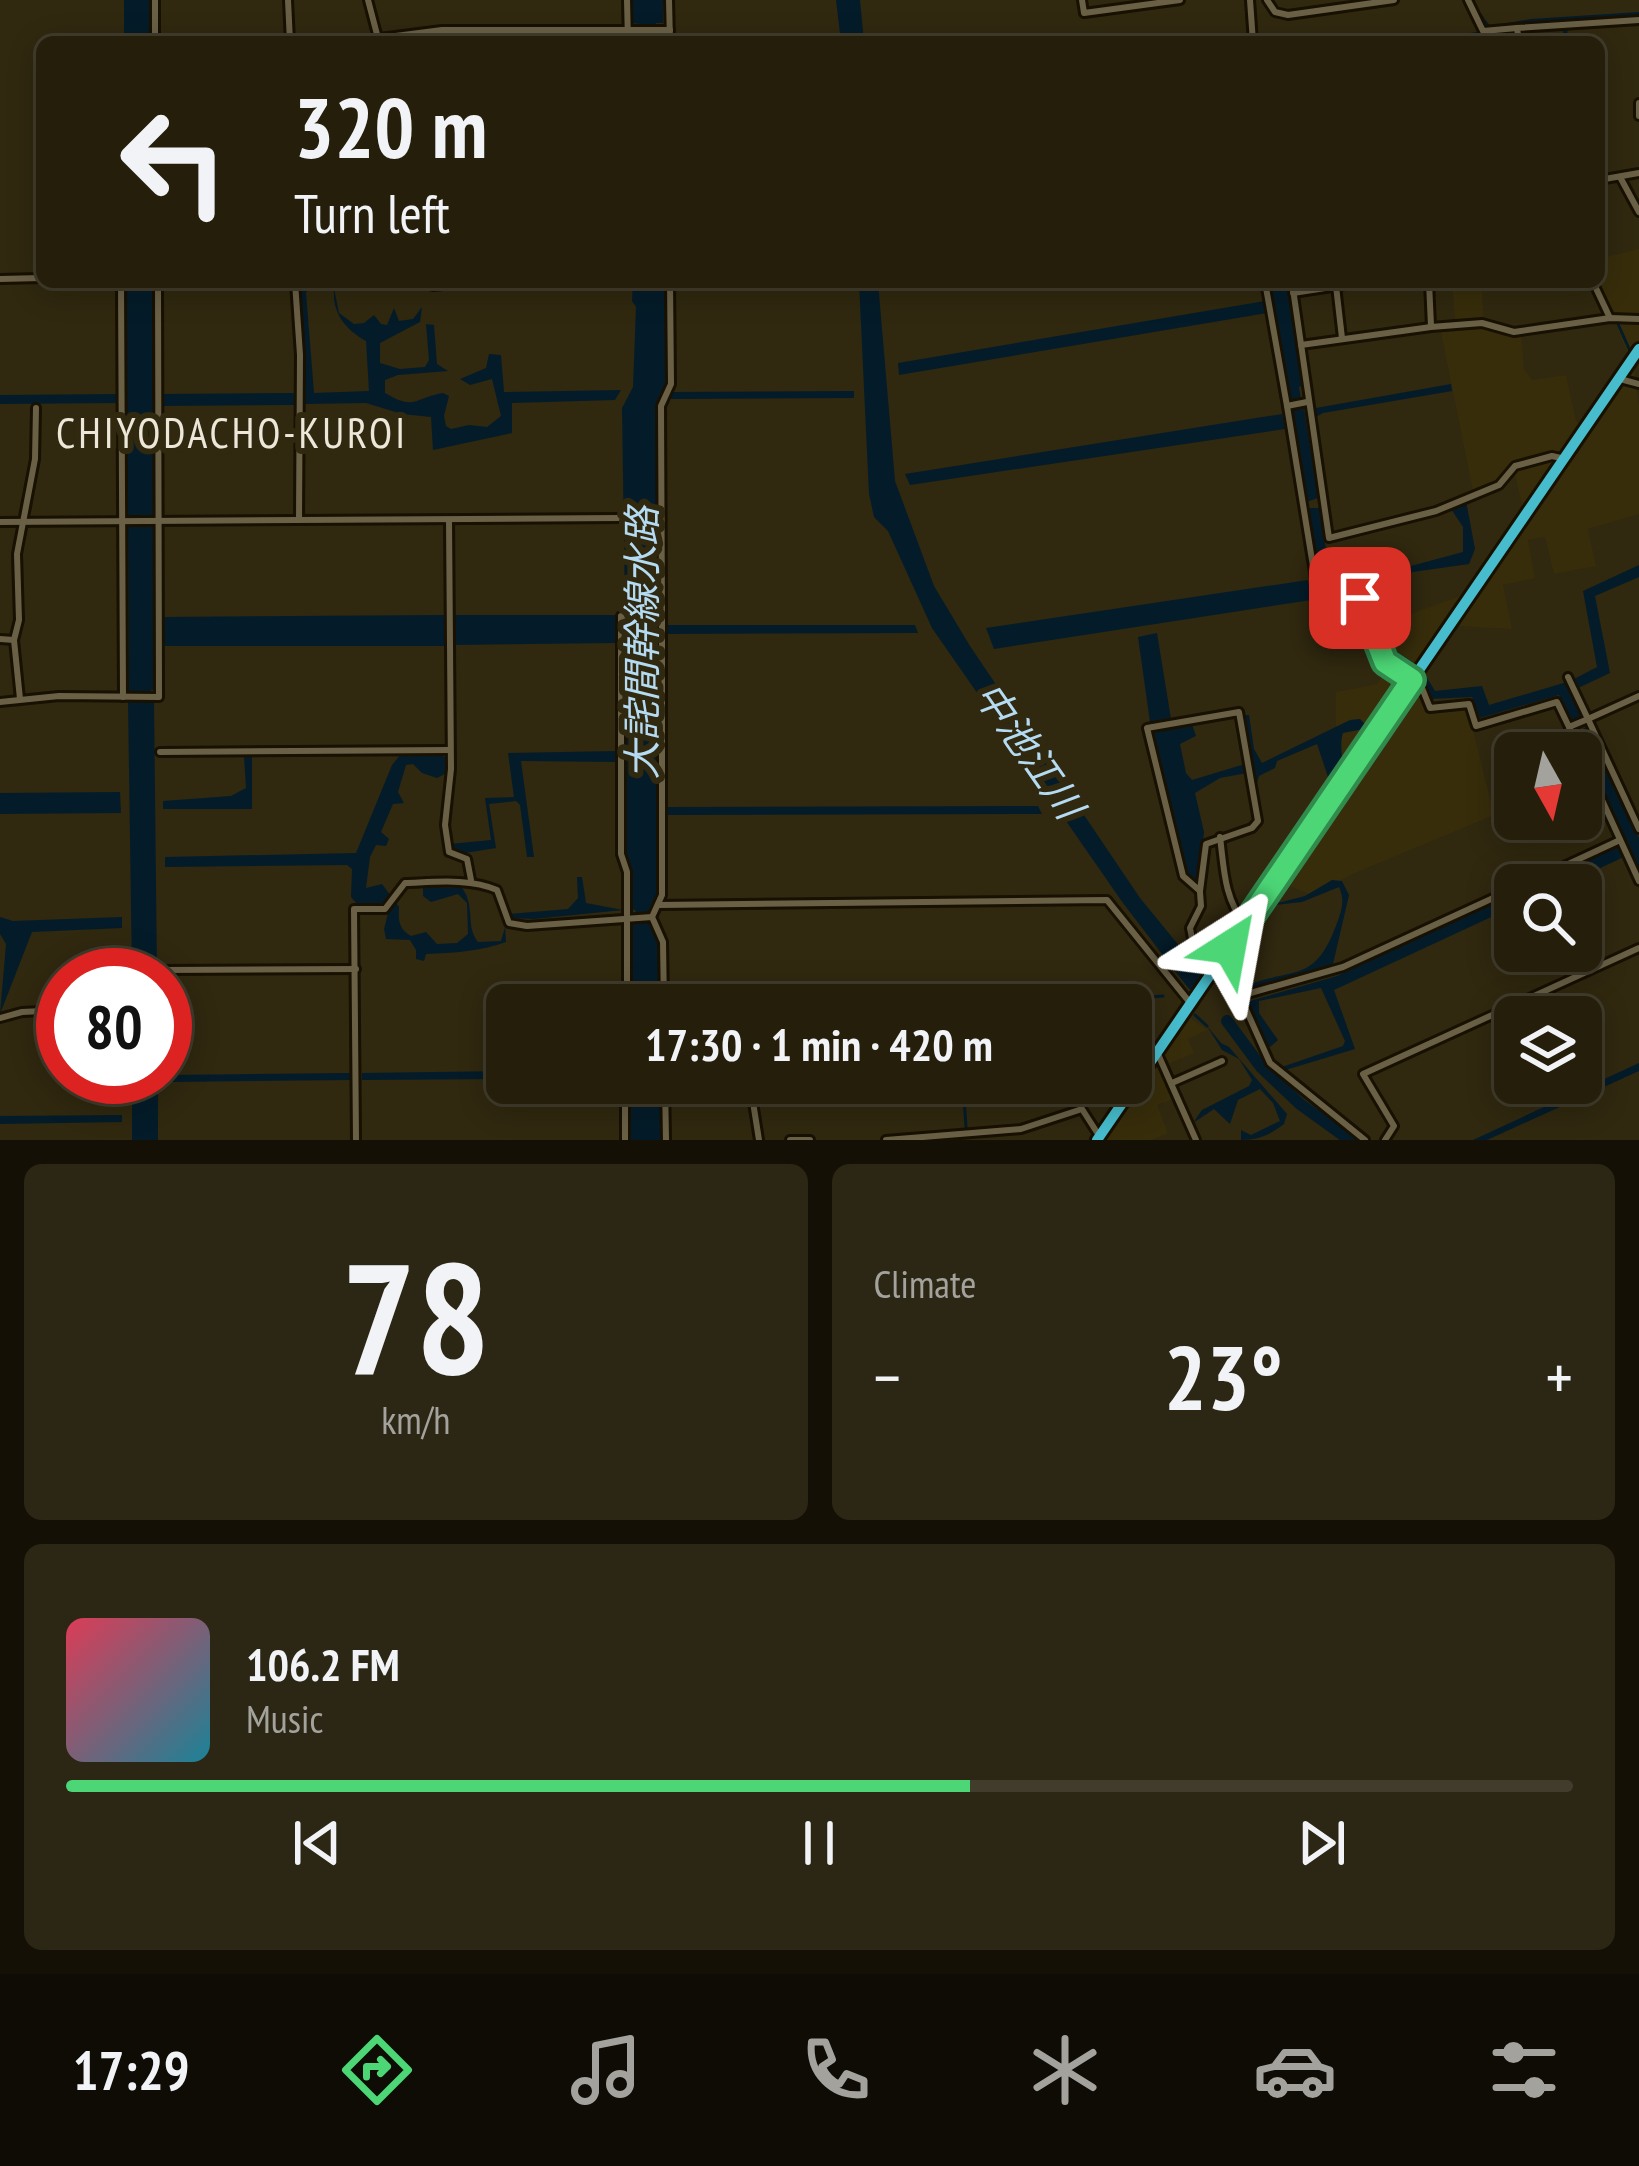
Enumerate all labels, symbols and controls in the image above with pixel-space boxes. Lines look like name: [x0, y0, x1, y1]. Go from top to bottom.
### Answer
text: 320 m: [294, 72, 487, 181]
icon: left: [96, 84, 252, 240]
text: Turn left: [294, 178, 450, 248]
district label: CHIYODACHO-KUROI: [56, 405, 408, 460]
water label: 大詫間幹線水路: [616, 504, 667, 780]
pin: [1309, 547, 1411, 649]
icon: arrive: [1327, 565, 1393, 631]
water label: 中池江川: [964, 671, 1097, 832]
north arrow: [1494, 732, 1602, 840]
map controls: [1494, 732, 1602, 1104]
button: search: [1494, 864, 1602, 972]
position arrow: [1167, 884, 1293, 1010]
speed limit sign: 80: [36, 948, 192, 1104]
button: layers: [1494, 996, 1602, 1104]
text: 17:30 · 1 min · 420 m: [645, 1015, 993, 1073]
text: 78: [341, 1215, 490, 1417]
text: Climate: [874, 1258, 976, 1309]
text: 23°: [1164, 1318, 1283, 1435]
text: −: [874, 1334, 901, 1419]
text: +: [1546, 1334, 1573, 1419]
text: km/h: [381, 1394, 450, 1445]
text: 106.2 FM: [246, 1635, 400, 1693]
text: Music: [246, 1693, 323, 1744]
icon: previous: [284, 1810, 350, 1876]
icon: pause: [786, 1810, 852, 1876]
icon: next: [1289, 1810, 1355, 1876]
icon: directions: [335, 2028, 419, 2112]
icon: music: [564, 2028, 648, 2112]
icon: phone: [794, 2028, 878, 2112]
icon: climate: [1023, 2028, 1107, 2112]
icon: car: [1253, 2028, 1337, 2112]
icon: filters: [1482, 2028, 1566, 2112]
text: 17:29: [73, 2035, 190, 2105]

